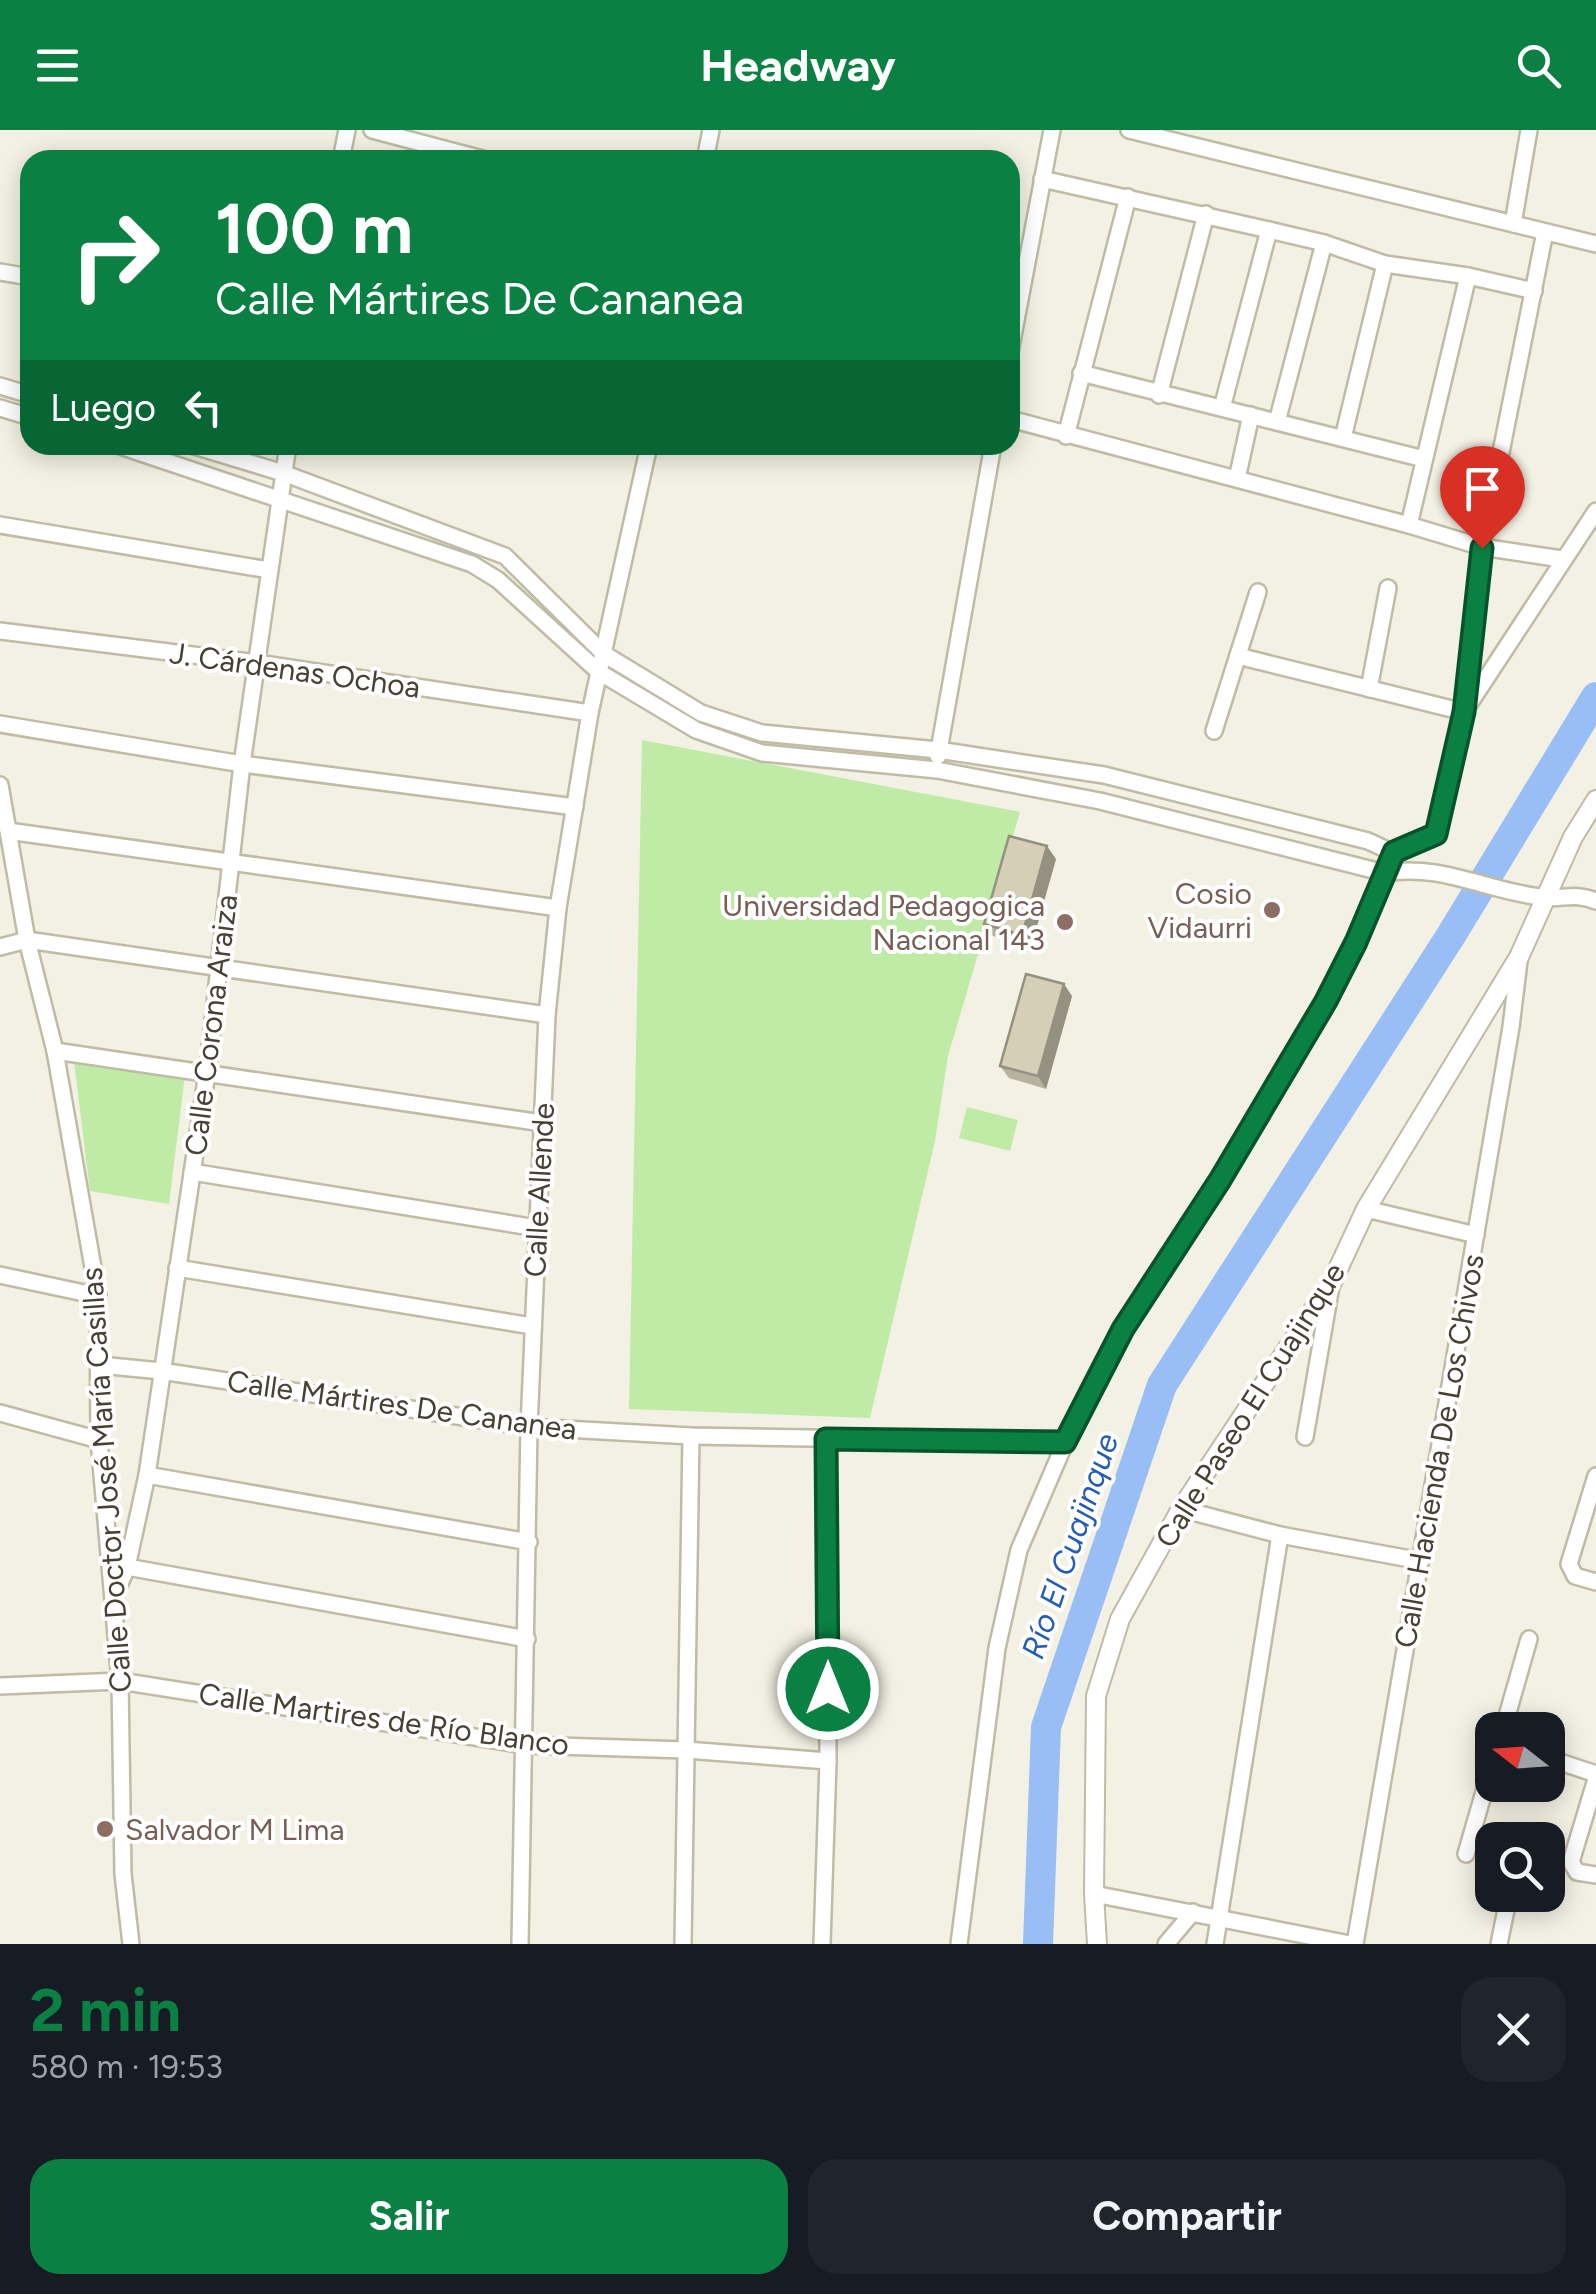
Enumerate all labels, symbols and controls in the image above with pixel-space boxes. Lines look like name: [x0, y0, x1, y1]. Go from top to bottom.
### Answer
icon: menu: [30, 38, 85, 93]
text: Headway: [700, 38, 896, 92]
icon: search: [1511, 38, 1566, 93]
text: 100 m: [215, 186, 413, 271]
icon: right: [50, 190, 180, 320]
text: Calle Mártires De Cananea: [215, 271, 744, 325]
icon: left: [176, 380, 231, 435]
text: Luego: [50, 385, 156, 431]
pin: [1440, 446, 1525, 549]
icon: arrive: [1455, 461, 1510, 516]
street label: J. Cárdenas Ochoa: [167, 634, 423, 706]
place label: Cosio Vidaurri: [1147, 875, 1252, 946]
place label: Universidad Pedagogica Nacional 143: [722, 887, 1045, 958]
street label: Calle Corona Araiza: [177, 892, 245, 1158]
marker: Cosio Vidaurri: [1261, 899, 1283, 921]
marker: Universidad Pedagogica Nacional 143: [1054, 911, 1076, 933]
street label: Calle Allende: [516, 1102, 562, 1278]
street label: Calle Hacienda De Los Chivos: [1386, 1251, 1492, 1651]
street label: Calle Paseo El Cuajinque: [1147, 1256, 1353, 1554]
street label: Calle Doctor José María Casillas: [73, 1266, 139, 1694]
street label: Calle Mártires De Cananea: [225, 1362, 579, 1448]
water label: Río El Cuajinque: [1014, 1428, 1126, 1664]
position arrow: [776, 1637, 880, 1741]
street label: Calle Martires de Río Blanco: [197, 1675, 571, 1763]
north arrow: [1475, 1712, 1565, 1802]
map controls: [1475, 1712, 1565, 1912]
place label: Salvador M Lima: [125, 1811, 345, 1848]
marker: Salvador M Lima: [94, 1818, 116, 1840]
button: search: [1475, 1822, 1565, 1912]
text: 2 min: [30, 1974, 181, 2046]
button: close: [1461, 1977, 1566, 2082]
text: 580 m · 19:53: [30, 2048, 223, 2086]
button: Salir: [30, 2159, 788, 2274]
button: Compartir: [808, 2159, 1566, 2274]

